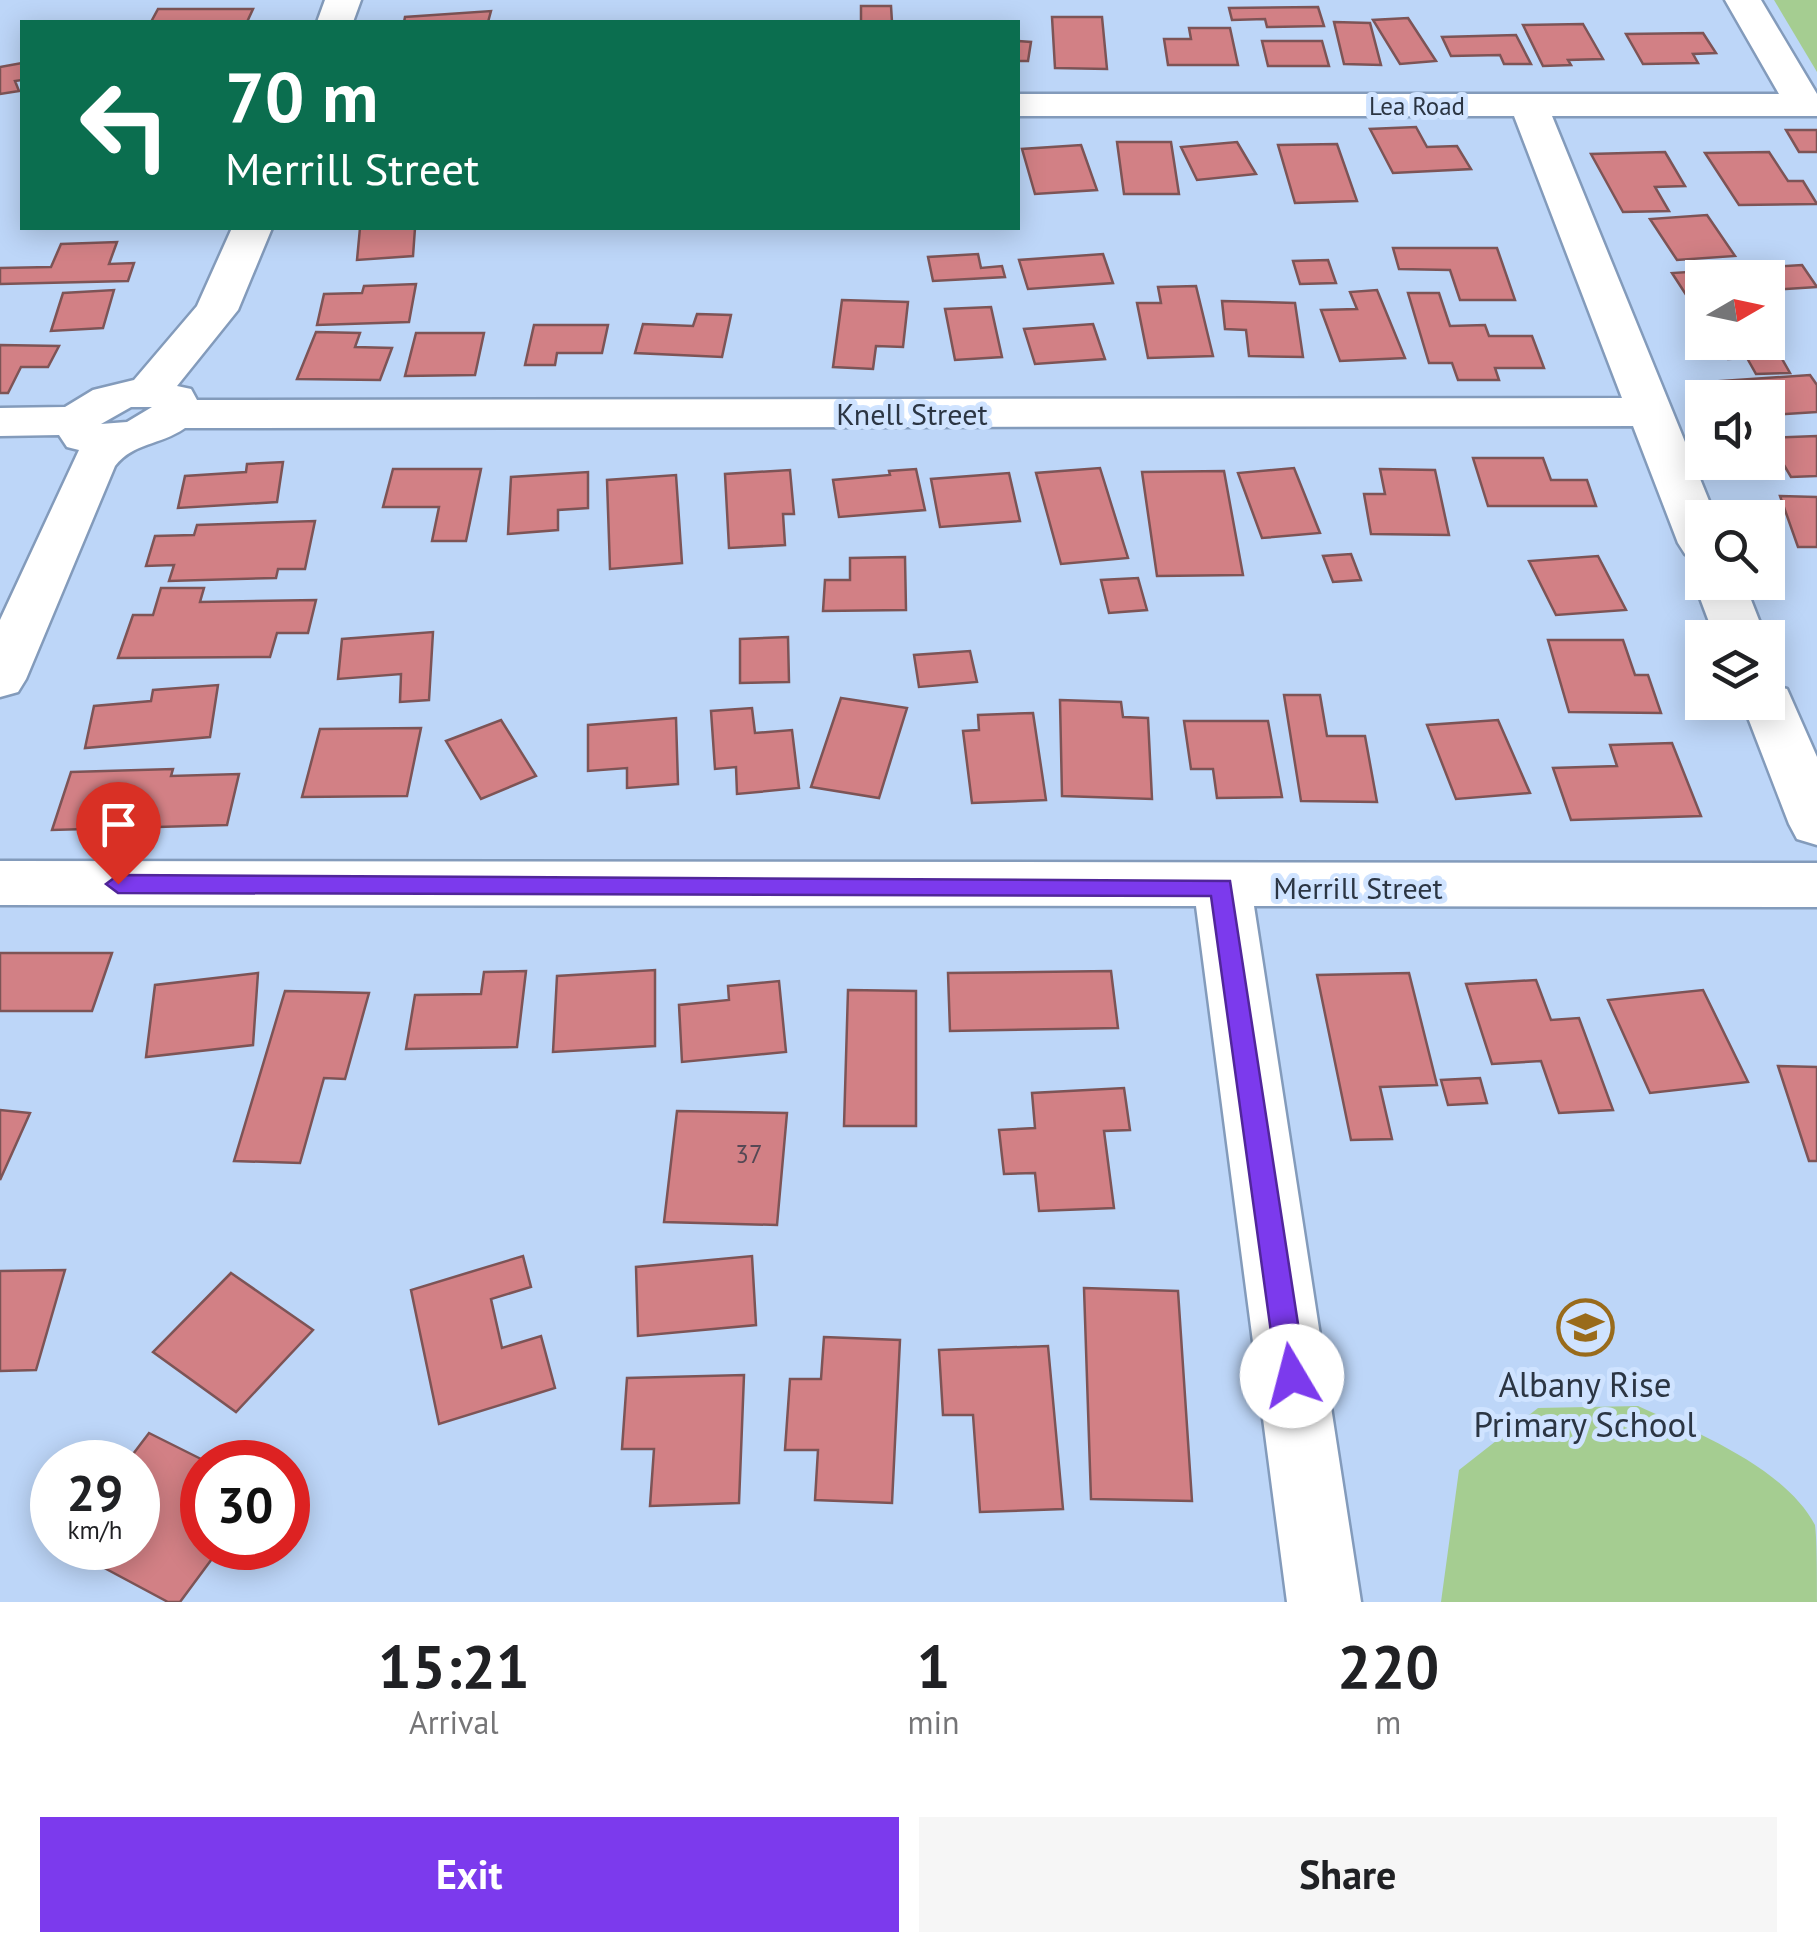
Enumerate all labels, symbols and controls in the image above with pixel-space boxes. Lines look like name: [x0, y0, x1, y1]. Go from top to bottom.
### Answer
text: 70 m: [225, 51, 378, 141]
icon: left: [60, 60, 190, 190]
street label: Lea Road: [1369, 90, 1465, 122]
text: Merrill Street: [225, 139, 479, 197]
north arrow: [1685, 260, 1785, 360]
map controls: [1685, 260, 1785, 720]
button: sound: [1685, 380, 1785, 480]
street label: Knell Street: [836, 394, 988, 433]
button: search: [1685, 500, 1785, 600]
button: layers: [1685, 620, 1785, 720]
pin: [76, 782, 161, 885]
icon: arrive: [91, 797, 146, 852]
street label: Merrill Street: [1273, 868, 1443, 907]
house number: 37: [735, 1138, 763, 1170]
school or university icon: Albany Rise Primary School: [1555, 1298, 1615, 1358]
position arrow: [1240, 1324, 1344, 1428]
place label: Albany Rise Primary School: [1474, 1361, 1696, 1447]
speed limit sign: 30: [180, 1440, 310, 1570]
text: 29: [67, 1460, 123, 1525]
text: km/h: [68, 1514, 122, 1546]
text: 15:21: [378, 1627, 530, 1705]
text: 1: [917, 1627, 951, 1705]
text: 220: [1337, 1627, 1439, 1705]
text: Arrival: [409, 1701, 499, 1743]
text: min: [908, 1701, 960, 1743]
text: m: [1375, 1701, 1401, 1743]
button: Exit: [40, 1817, 899, 1932]
button: Share: [919, 1817, 1777, 1932]

